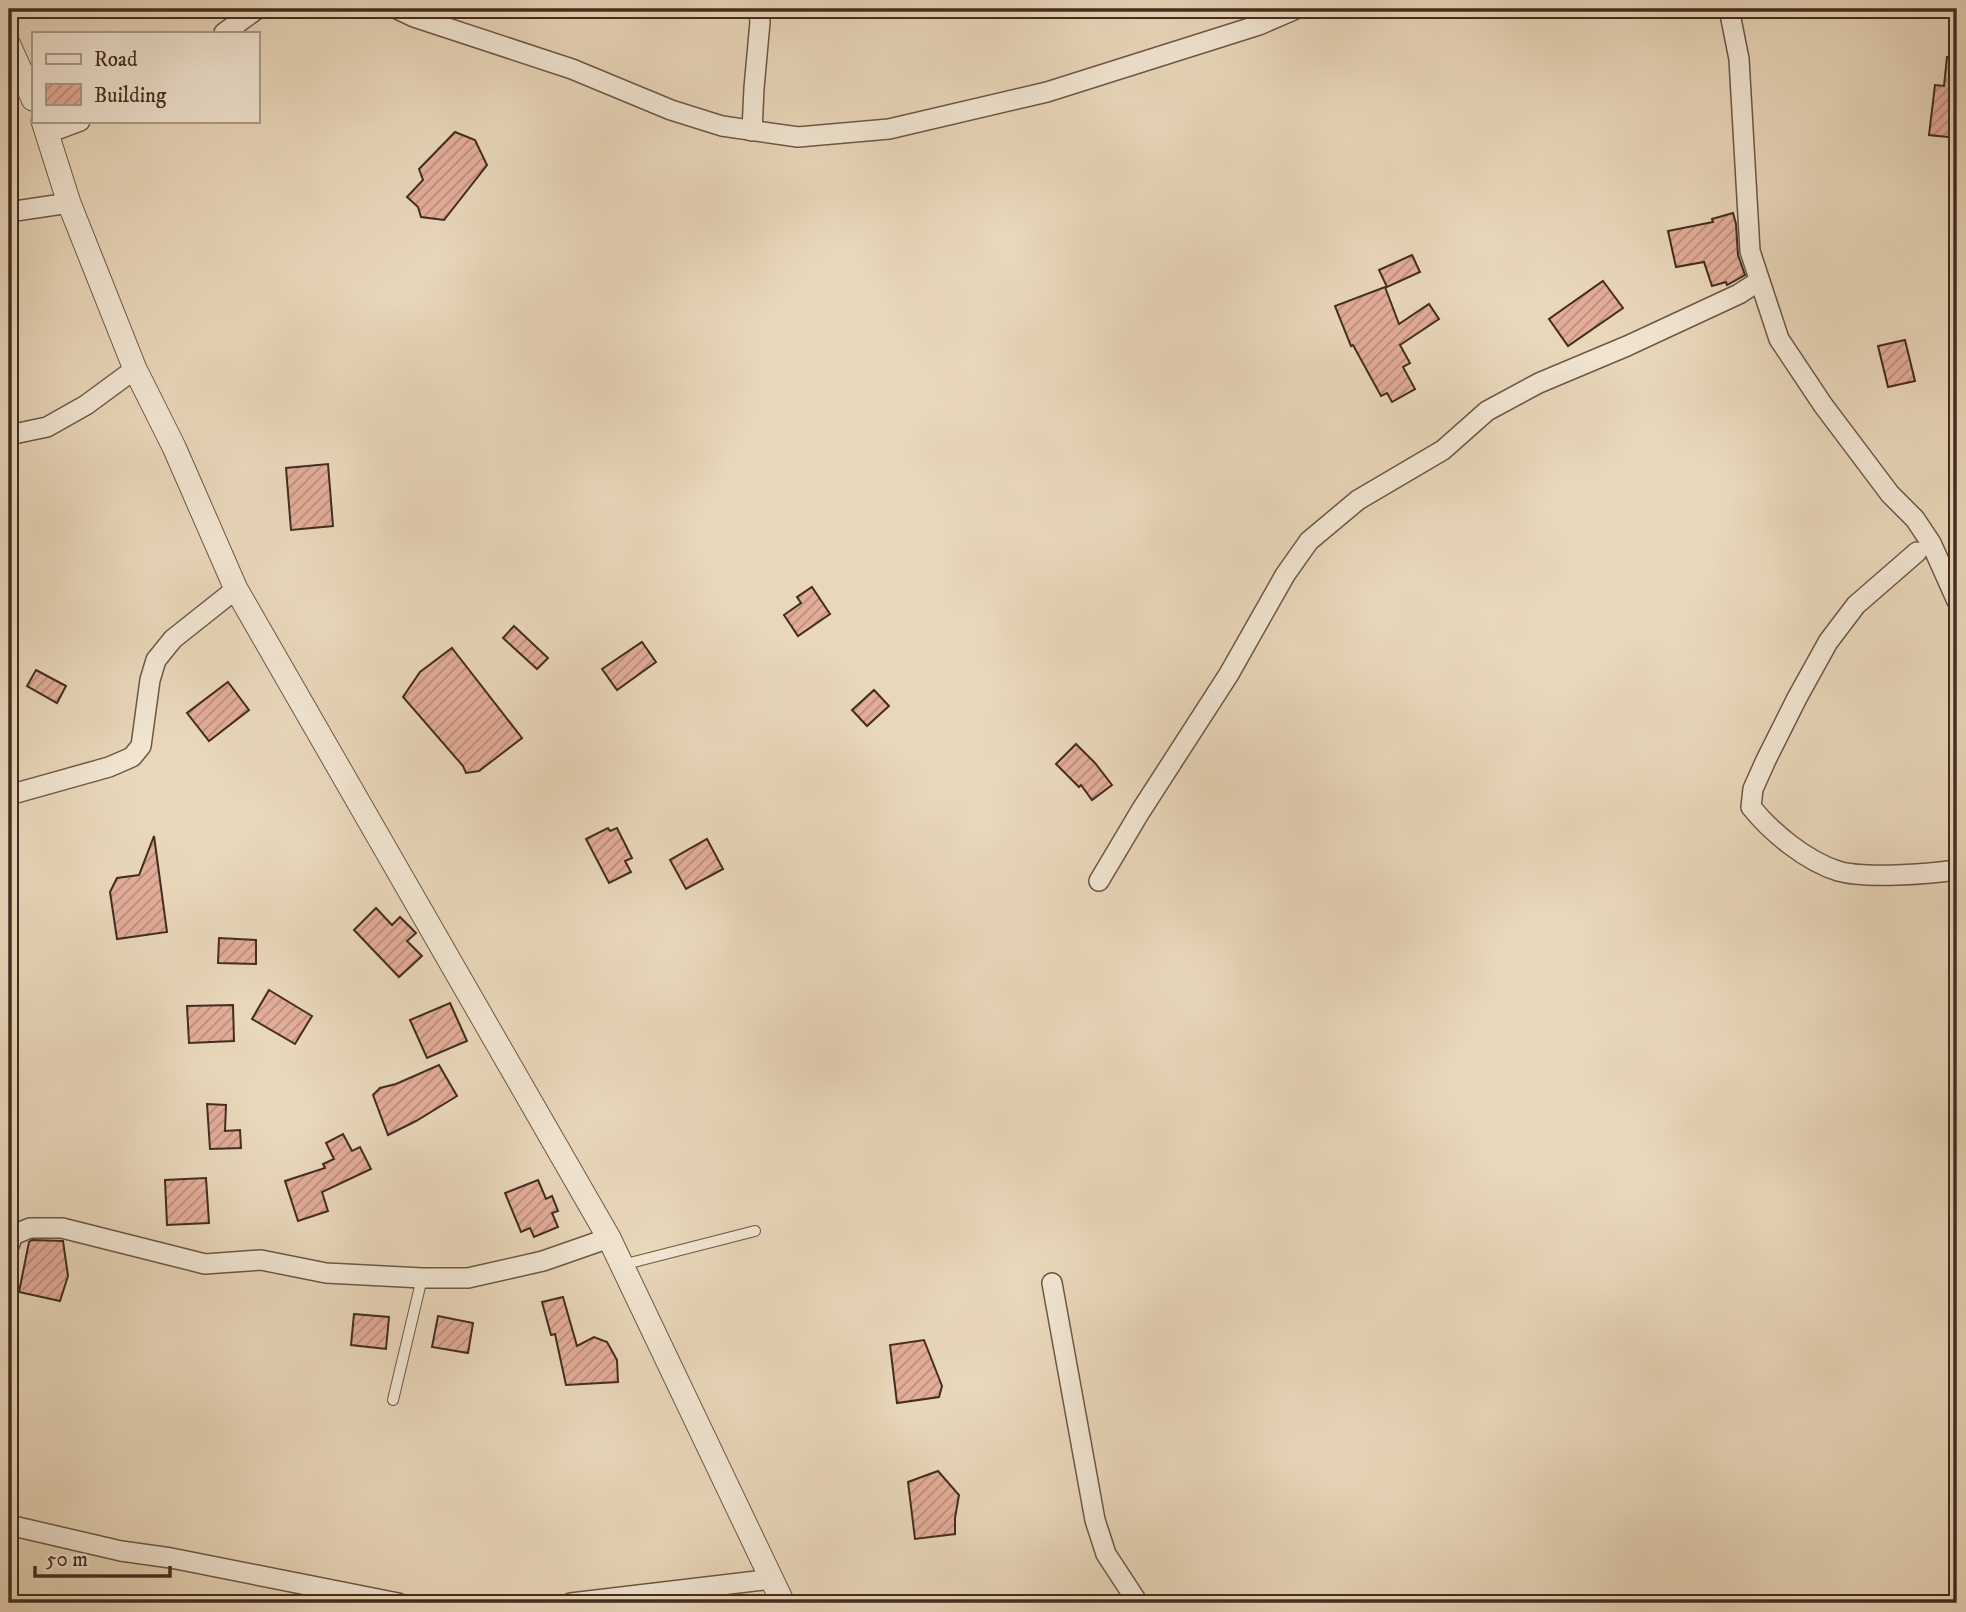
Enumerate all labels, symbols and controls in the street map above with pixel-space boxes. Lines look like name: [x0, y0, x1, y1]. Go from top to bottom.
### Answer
legend: [32, 32, 259, 122]
text: Road: [94, 47, 138, 73]
text: Building: [94, 83, 167, 109]
scale bar: [35, 1535, 170, 1579]
text: 50 m: [46, 1547, 88, 1573]

